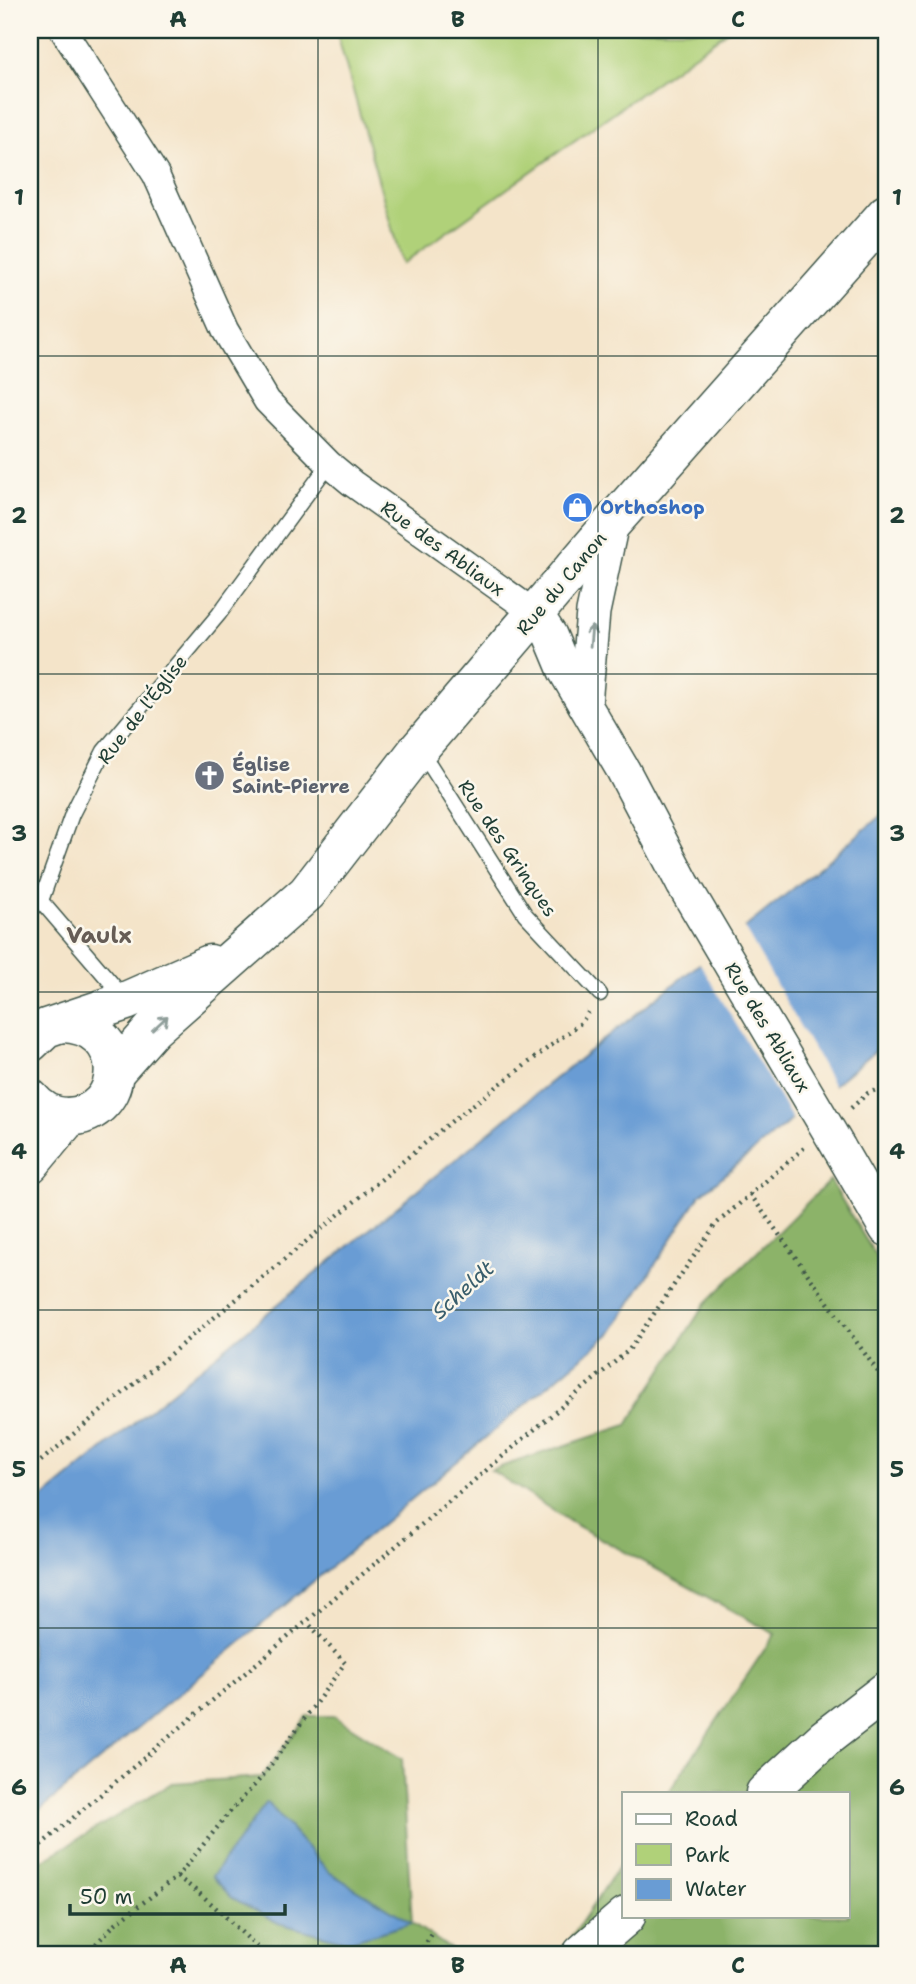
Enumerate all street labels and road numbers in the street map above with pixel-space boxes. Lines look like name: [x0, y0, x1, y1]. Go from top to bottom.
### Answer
street label: Rue des Abliaux: [376, 495, 510, 602]
street label: Rue du Canon: [511, 526, 612, 640]
street label: Rue de l'Église: [91, 649, 193, 769]
street label: Rue des Grinques: [452, 775, 563, 922]
street label: Rue des Abliaux: [719, 958, 816, 1097]

